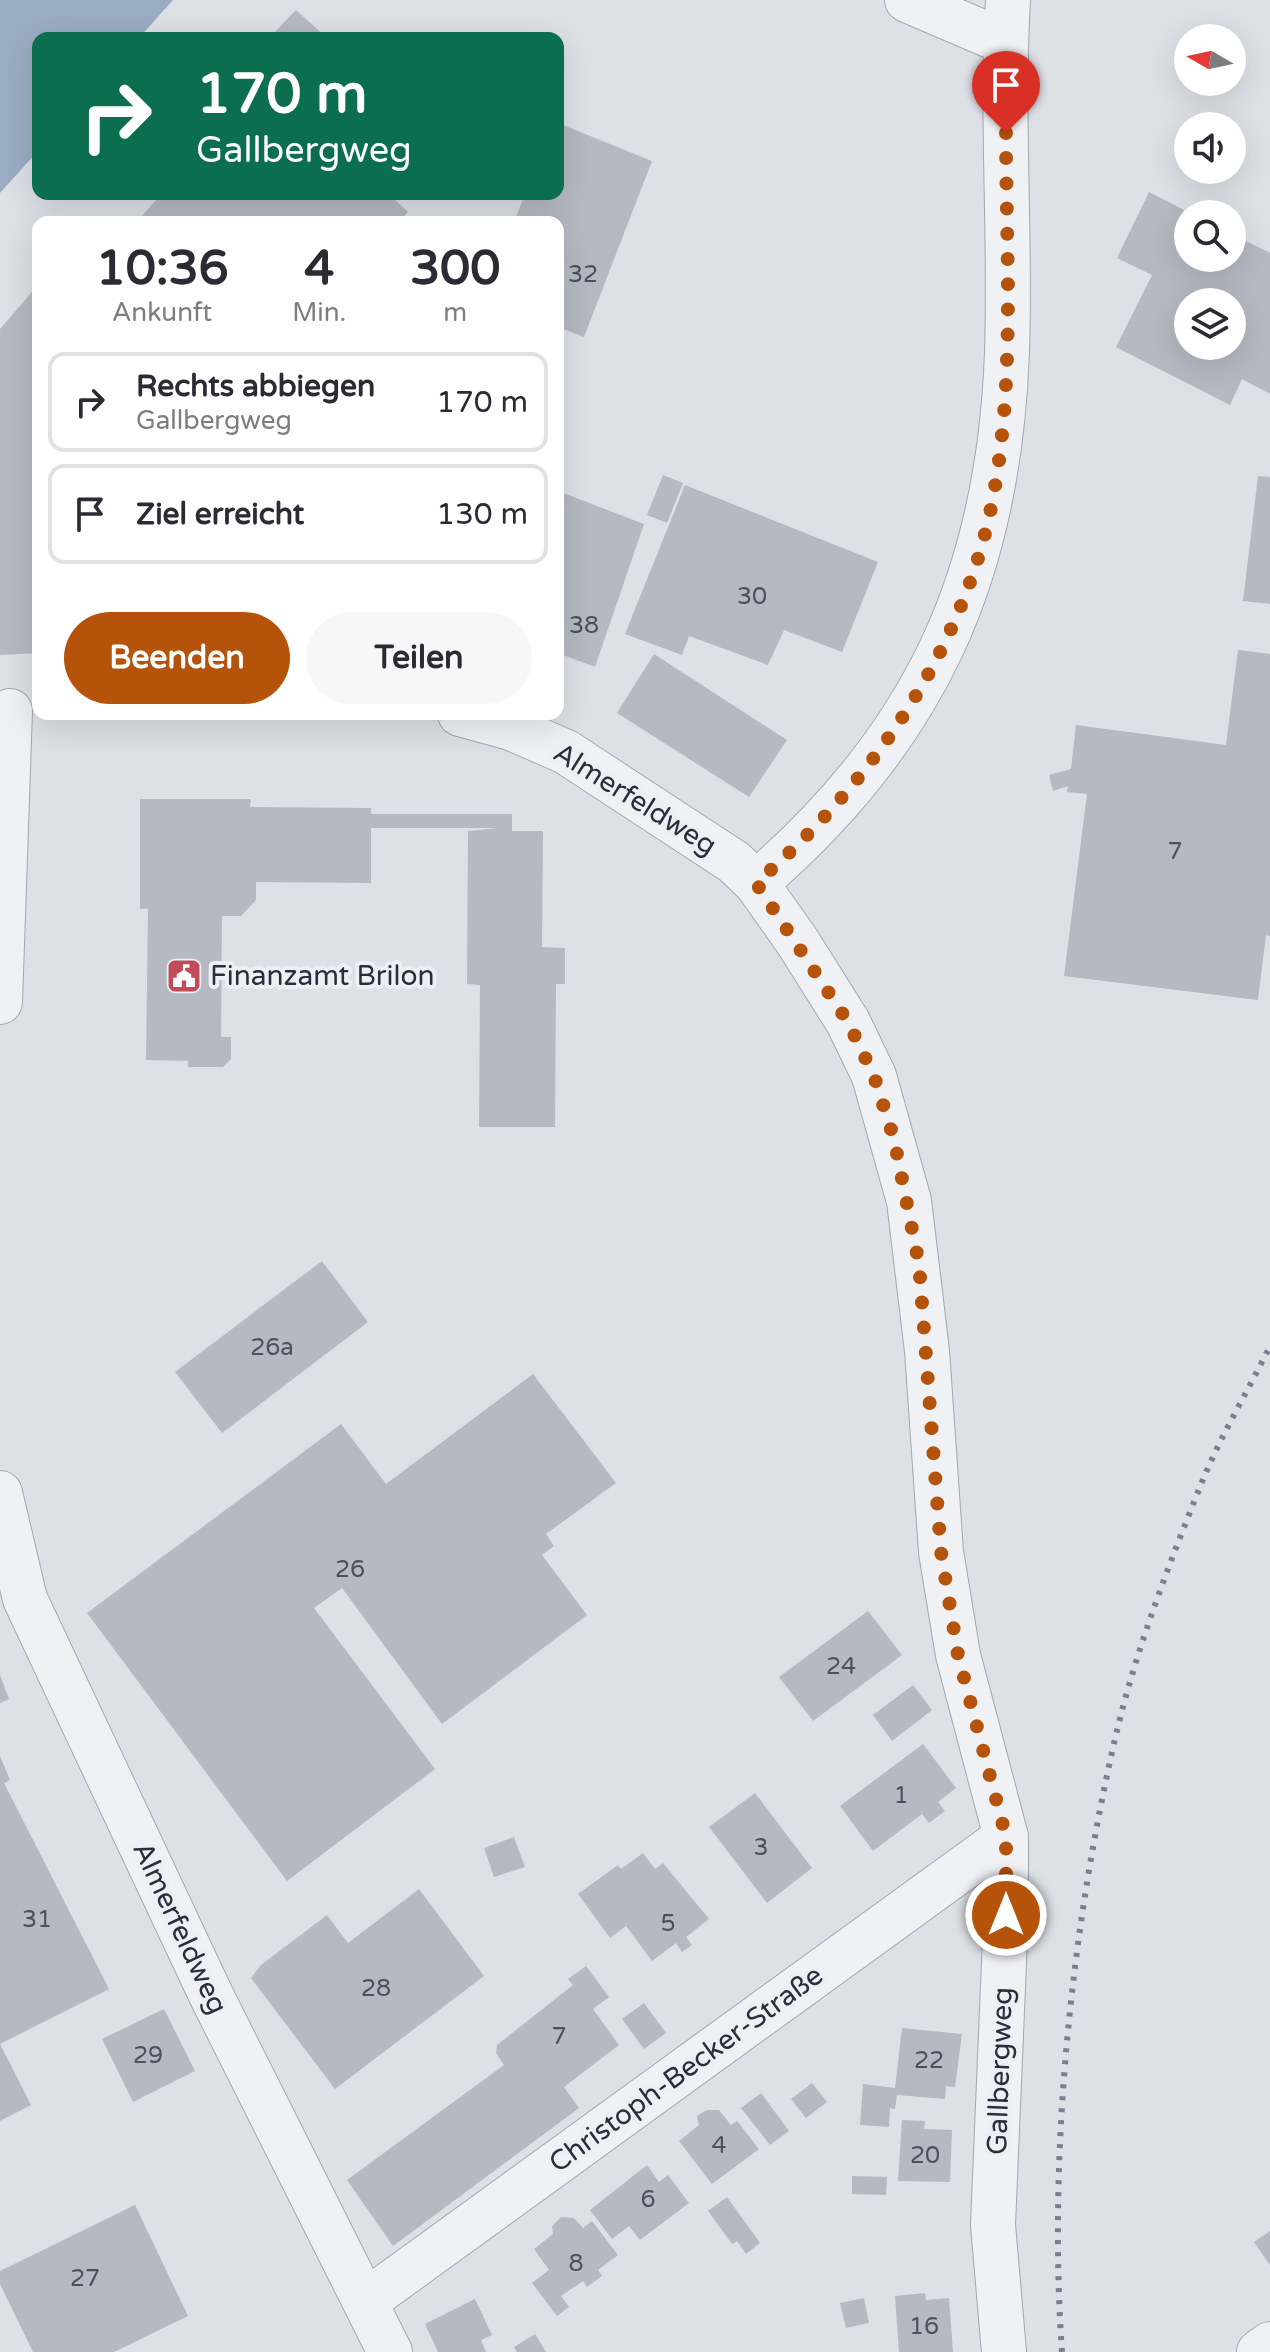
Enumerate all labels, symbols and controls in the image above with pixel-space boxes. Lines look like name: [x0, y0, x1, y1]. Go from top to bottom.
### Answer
north arrow: [1174, 24, 1246, 96]
map controls: [1174, 24, 1246, 360]
pin: [972, 51, 1040, 133]
text: 170 m: [196, 61, 367, 128]
icon: arrive: [984, 63, 1028, 107]
icon: right: [64, 64, 168, 168]
button: sound: [1174, 112, 1246, 184]
text: Gallbergweg: [196, 129, 412, 172]
button: search: [1174, 200, 1246, 272]
text: 10:36: [96, 240, 229, 298]
text: 4: [304, 240, 334, 298]
text: 300: [410, 240, 500, 298]
house number: 32: [568, 260, 598, 289]
button: layers: [1174, 288, 1246, 360]
text: Ankunft: [112, 297, 212, 328]
text: Min.: [292, 297, 346, 328]
text: m: [443, 297, 467, 328]
text: Rechts abbiegen: [136, 368, 375, 405]
icon: right: [68, 380, 112, 424]
text: 170 m: [436, 384, 528, 421]
text: Gallbergweg: [136, 405, 292, 436]
icon: arrive: [68, 492, 112, 536]
text: Ziel erreicht: [136, 496, 304, 533]
text: 130 m: [436, 496, 528, 533]
house number: 30: [737, 582, 767, 611]
house number: 38: [569, 611, 599, 640]
button: Beenden: [64, 612, 290, 704]
button: Teilen: [306, 612, 532, 704]
street label: Almerfeldweg: [547, 735, 723, 863]
house number: 7: [1167, 837, 1183, 866]
public building icon: Finanzamt Brilon: [165, 957, 203, 995]
place label: Finanzamt Brilon: [210, 959, 435, 993]
house number: 26a: [250, 1333, 294, 1362]
house number: 26: [335, 1555, 365, 1584]
house number: 24: [826, 1652, 856, 1681]
house number: 1: [893, 1781, 909, 1810]
house number: 3: [753, 1833, 769, 1862]
street label: Almerfeldweg: [125, 1837, 235, 2019]
position arrow: [964, 1873, 1048, 1957]
house number: 31: [22, 1905, 52, 1934]
house number: 5: [660, 1909, 676, 1938]
street label: Christoph-Becker-Straße: [542, 1958, 830, 2180]
house number: 28: [361, 1974, 391, 2003]
street label: Gallbergweg: [980, 1987, 1020, 2155]
house number: 7: [551, 2022, 567, 2051]
house number: 29: [133, 2041, 163, 2070]
house number: 22: [914, 2046, 944, 2075]
house number: 4: [711, 2131, 727, 2160]
house number: 20: [910, 2141, 940, 2170]
house number: 6: [640, 2185, 656, 2214]
house number: 8: [568, 2249, 584, 2278]
house number: 27: [70, 2264, 100, 2293]
house number: 16: [909, 2312, 939, 2341]

